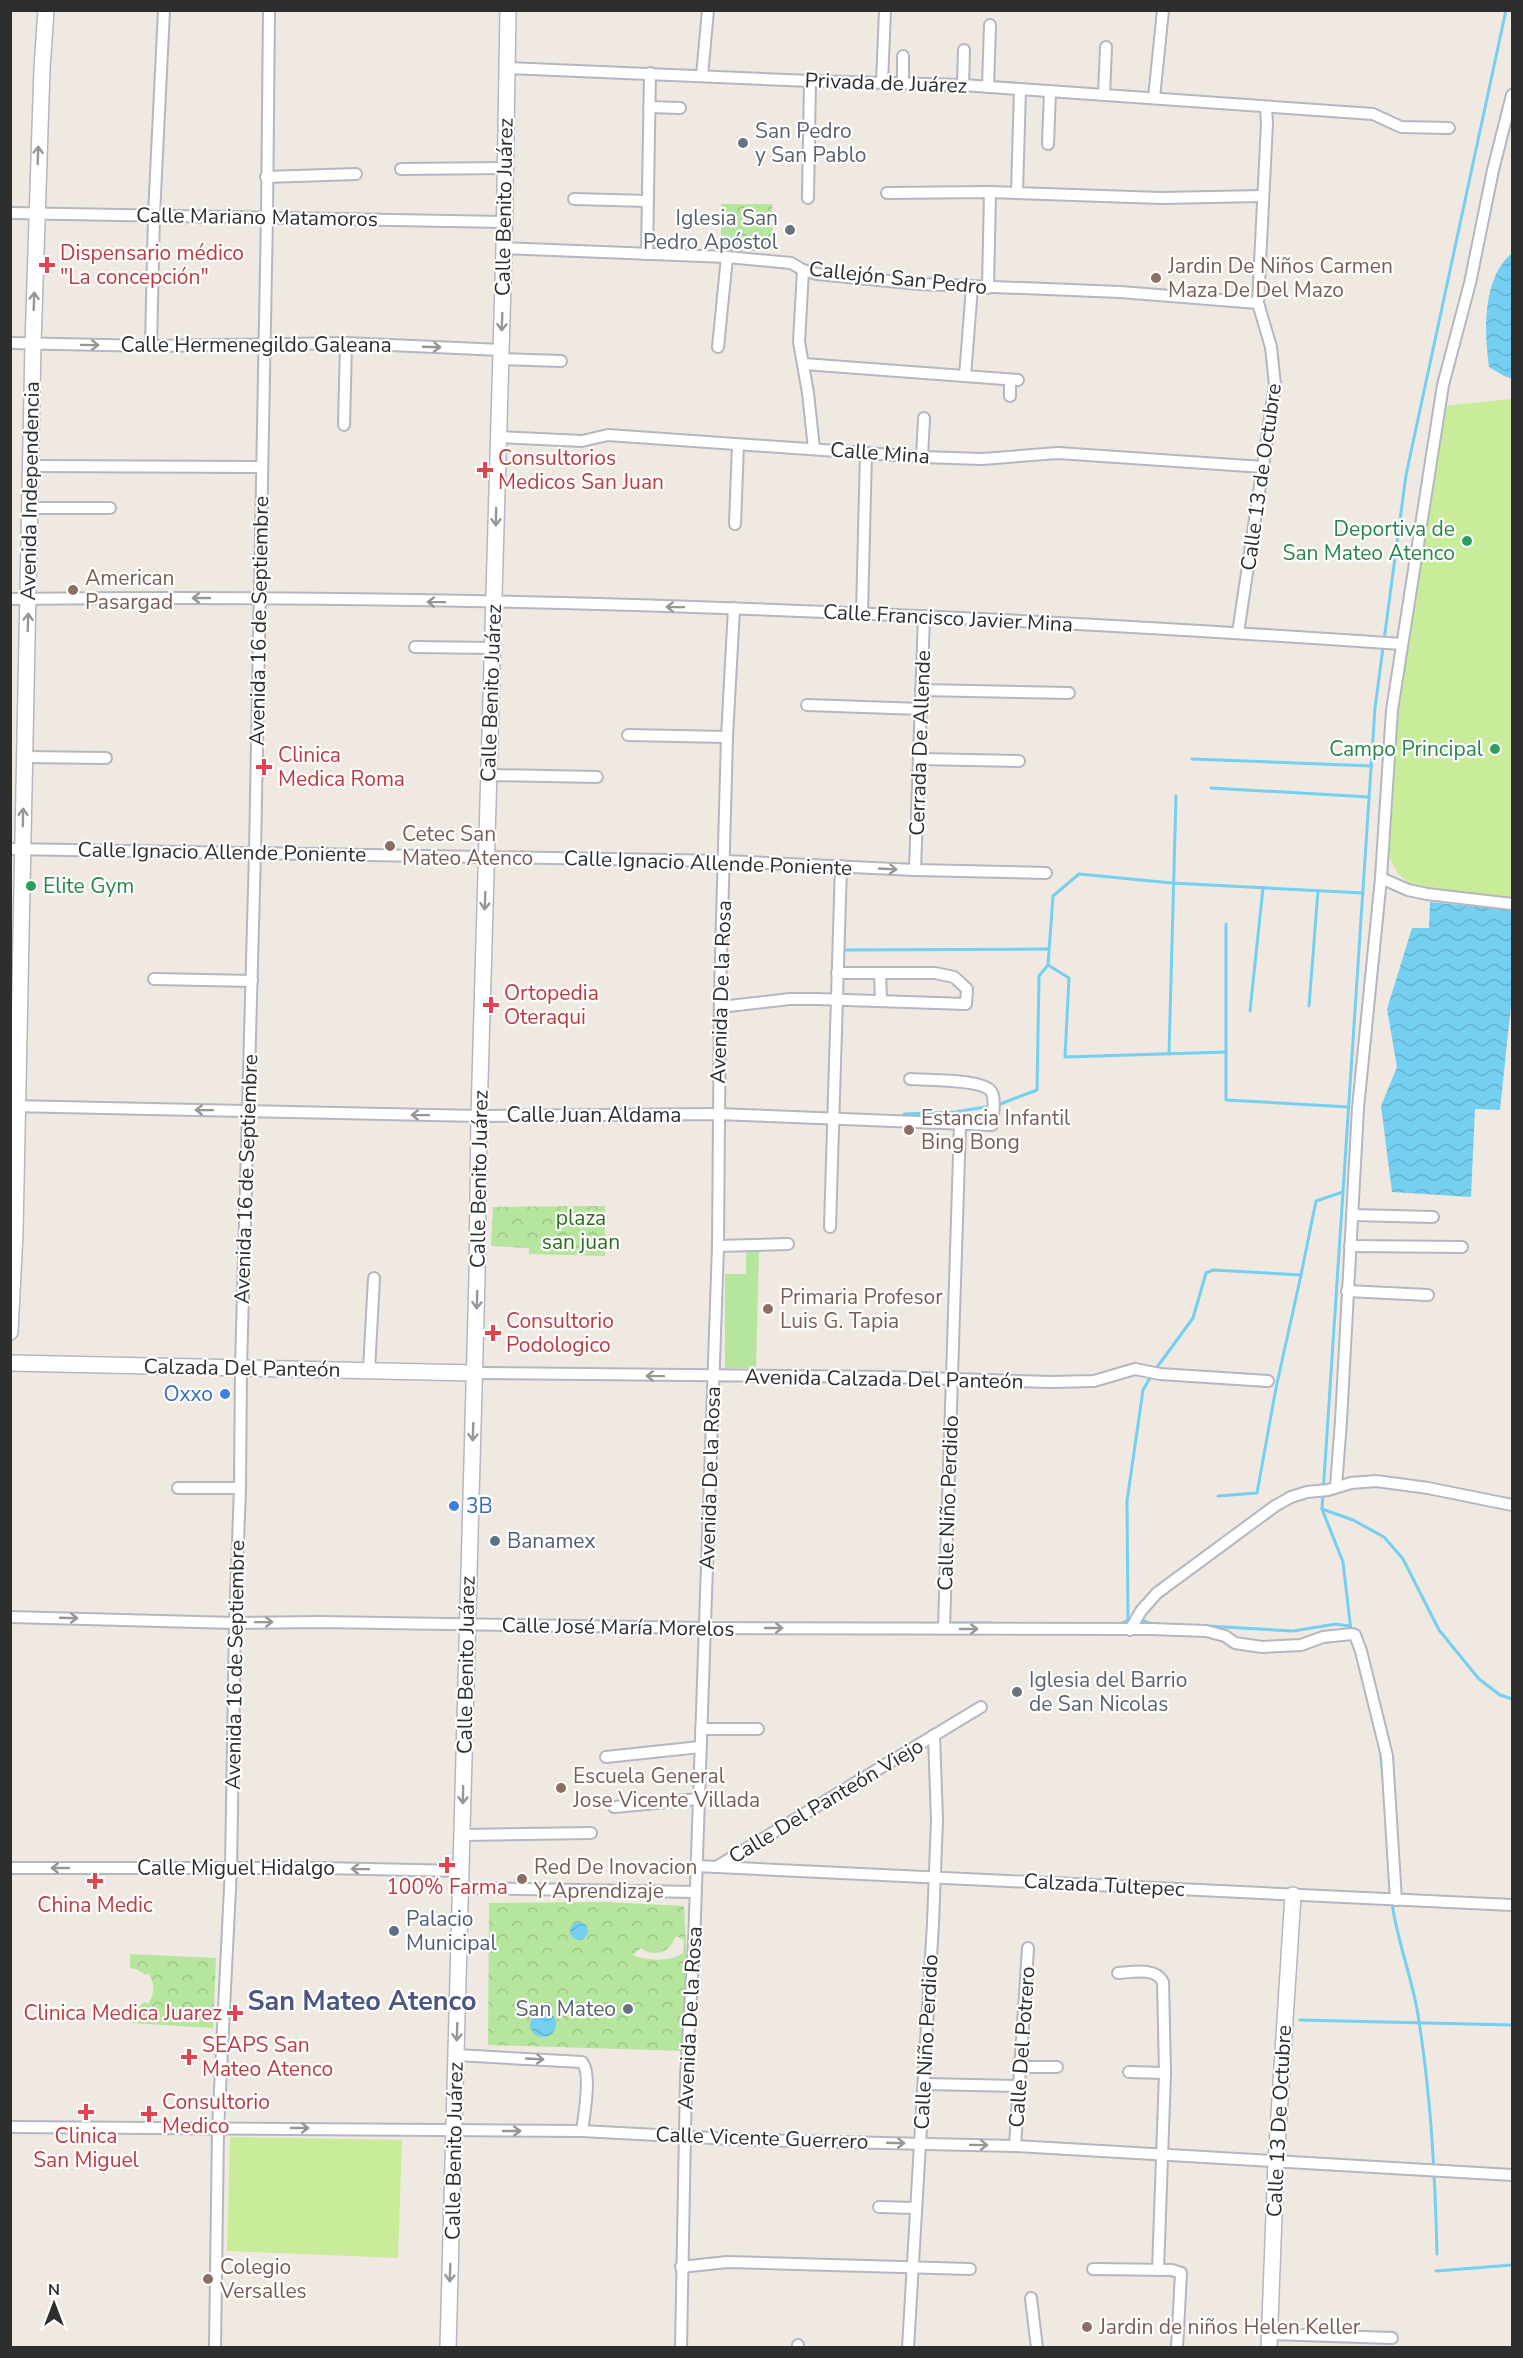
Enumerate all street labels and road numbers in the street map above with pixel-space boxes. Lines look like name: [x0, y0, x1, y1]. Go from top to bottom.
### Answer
street label: Privada de Juárez: [804, 66, 968, 100]
street label: Calle Benito Juárez: [488, 117, 520, 296]
street label: Calle Mariano Matamoros: [136, 201, 378, 233]
street label: Callejón San Pedro: [808, 255, 988, 301]
street label: Calle Hermenegildo Galeana: [120, 331, 392, 359]
street label: Avenida Independencia: [14, 381, 46, 601]
street label: Calle 13 de Octubre: [1234, 381, 1288, 573]
street label: Calle Mina: [829, 436, 931, 470]
street label: Avenida 16 de Septiembre: [243, 496, 275, 746]
street label: Calle Francisco Javier Mina: [822, 597, 1074, 639]
street label: Calle Benito Juárez: [474, 603, 508, 783]
street label: Cerrada De Allende: [903, 650, 937, 836]
street label: Calle Ignacio Allende Poniente: [77, 835, 367, 869]
street label: Calle Ignacio Allende Poniente: [563, 844, 853, 882]
street label: Avenida De la Rosa: [704, 900, 738, 1084]
street label: Avenida 16 de Septiembre: [228, 1054, 264, 1304]
street label: Calle Benito Juárez: [463, 1089, 495, 1268]
street label: Calle Juan Aldama: [507, 1101, 681, 1129]
street label: Calzada Del Panteón: [143, 1352, 341, 1384]
street label: Avenida Calzada Del Panteón: [744, 1363, 1024, 1395]
street label: Avenida De la Rosa: [693, 1386, 727, 1570]
street label: Calle Niño Perdido: [931, 1415, 965, 1591]
street label: Avenida 16 de Septiembre: [219, 1540, 251, 1790]
street label: Calle Benito Juárez: [450, 1575, 482, 1754]
street label: Calle José María Morelos: [501, 1611, 735, 1643]
street label: Calle Del Panteón Viejo: [723, 1732, 929, 1870]
street label: Calle Miguel Hidalgo: [137, 1854, 335, 1882]
street label: Calzada Tultepec: [1023, 1867, 1185, 1903]
street label: Avenida De la Rosa: [671, 1926, 709, 2110]
street label: Calle Niño Perdido: [907, 1954, 945, 2130]
street label: Calle Del Potrero: [1002, 1965, 1042, 2129]
street label: Calle 13 De Octubre: [1260, 2024, 1298, 2218]
street label: Calle Benito Juárez: [438, 2061, 470, 2240]
street label: Calle Vicente Guerrero: [655, 2120, 869, 2156]

